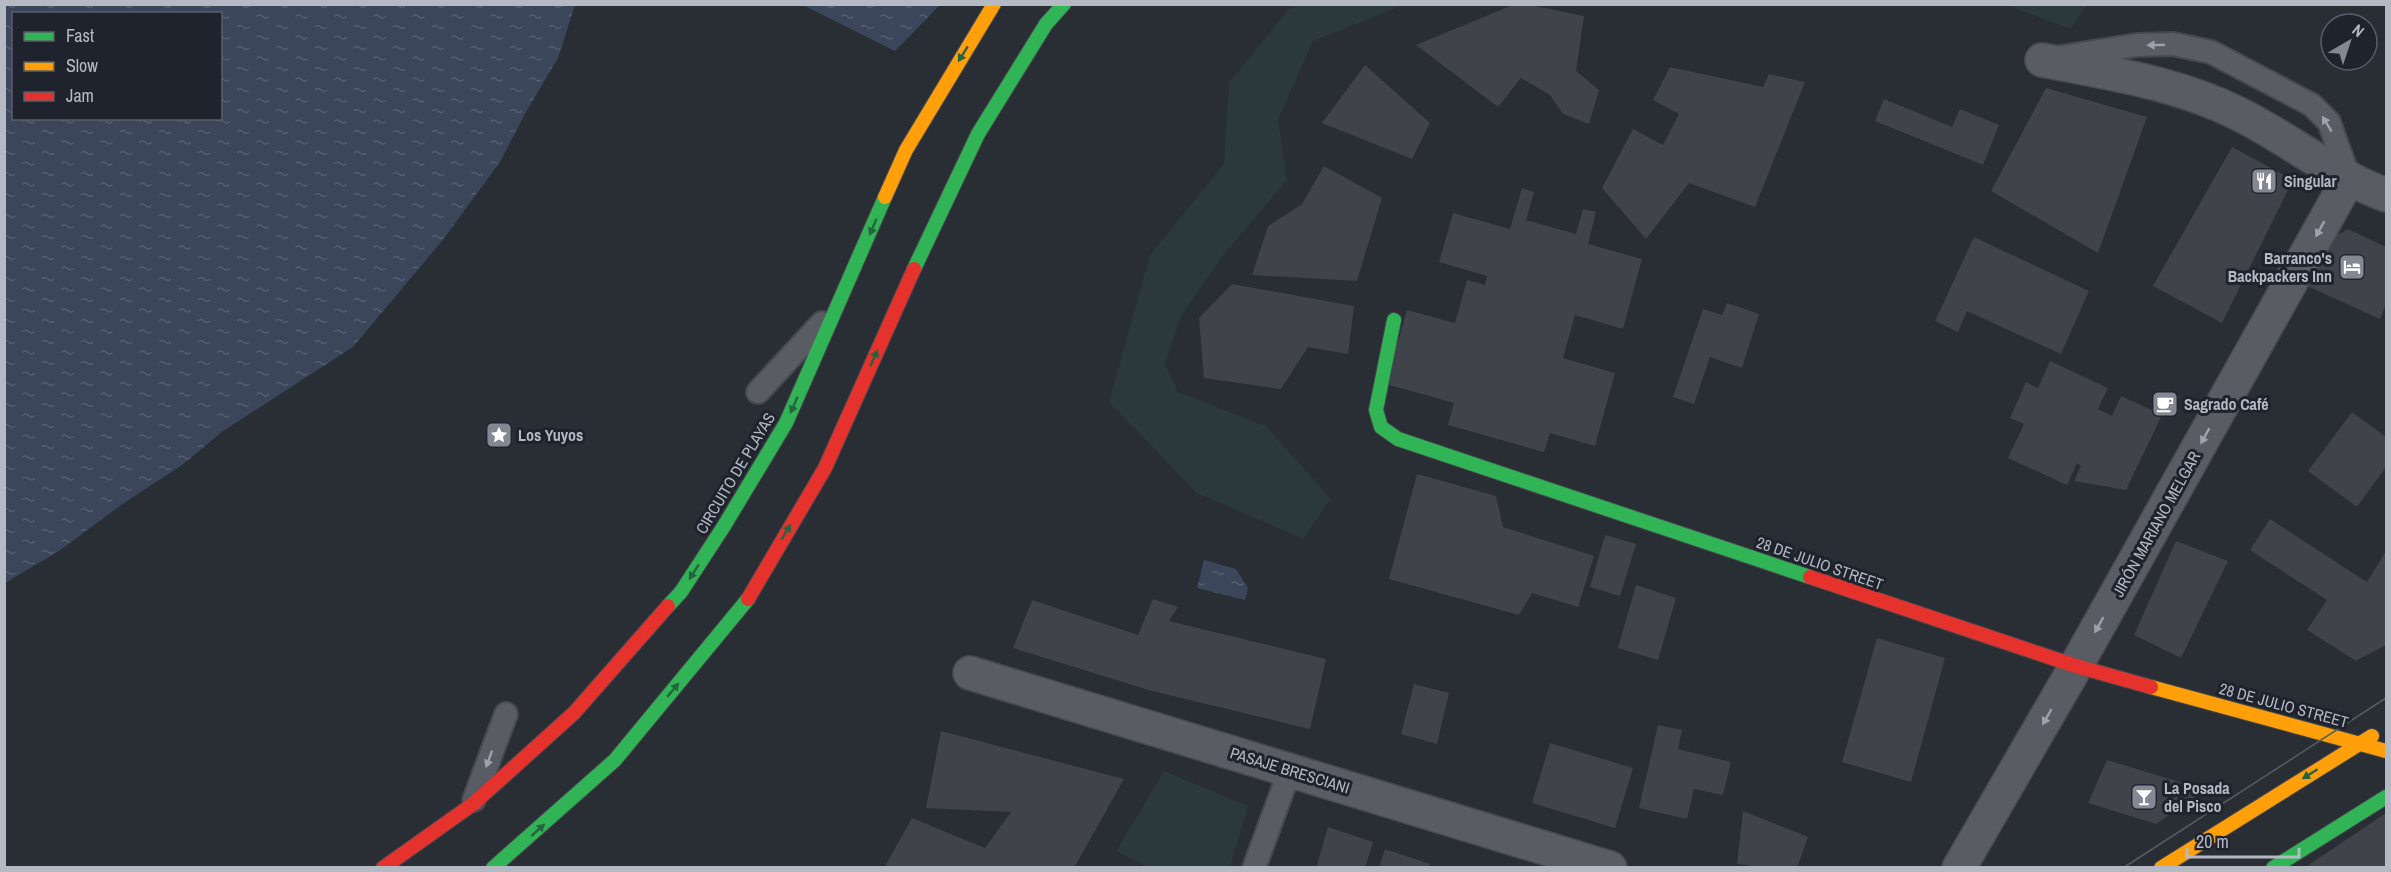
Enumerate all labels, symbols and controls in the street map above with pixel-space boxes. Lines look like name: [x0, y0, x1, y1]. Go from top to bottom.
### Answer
legend: [12, 12, 222, 120]
north arrow: [2319, 12, 2379, 72]
text: N: [2348, 19, 2369, 42]
text: Fast: [66, 23, 94, 48]
one-way arrow: [2146, 40, 2165, 50]
one-way arrow: [958, 46, 969, 62]
text: Slow: [66, 53, 98, 78]
text: Jam: [66, 83, 94, 108]
one-way arrow: [2322, 116, 2333, 133]
restaurant icon: Singular: [2249, 166, 2279, 196]
place label: Singular: [2284, 170, 2337, 192]
one-way arrow: [868, 218, 877, 235]
one-way arrow: [2316, 221, 2326, 238]
place label: Barranco's Backpackers Inn: [2228, 247, 2332, 287]
hotel icon: Barranco's Backpackers Inn: [2337, 252, 2367, 282]
one-way arrow: [869, 350, 878, 367]
cafe icon: Sagrado Café: [2150, 389, 2180, 419]
place label: Sagrado Café: [2184, 393, 2269, 415]
one-way arrow: [789, 396, 798, 414]
street label: CIRCUITO DE PLAYAS: [690, 408, 780, 538]
place icon: Los Yuyos: [484, 420, 514, 450]
place label: Los Yuyos: [518, 424, 583, 446]
one-way arrow: [2200, 428, 2210, 445]
street label: JIRÓN MARIANO MELGAR: [2107, 447, 2205, 601]
one-way arrow: [781, 524, 792, 540]
street label: 28 DE JULIO STREET: [1754, 531, 1886, 595]
one-way arrow: [689, 564, 700, 580]
one-way arrow: [2094, 617, 2104, 634]
street label: 28 DE JULIO STREET: [2217, 677, 2351, 733]
one-way arrow: [666, 683, 679, 698]
one-way arrow: [2041, 709, 2052, 725]
street label: PASAJE BRESCIANI: [1228, 741, 1352, 799]
one-way arrow: [484, 750, 494, 768]
one-way arrow: [2302, 769, 2319, 780]
place label: La Posada del Pisco: [2164, 777, 2230, 817]
bar icon: La Posada del Pisco: [2129, 782, 2159, 812]
scale bar: [2187, 821, 2300, 859]
one-way arrow: [530, 823, 545, 837]
text: 20 m: [2196, 829, 2229, 854]

